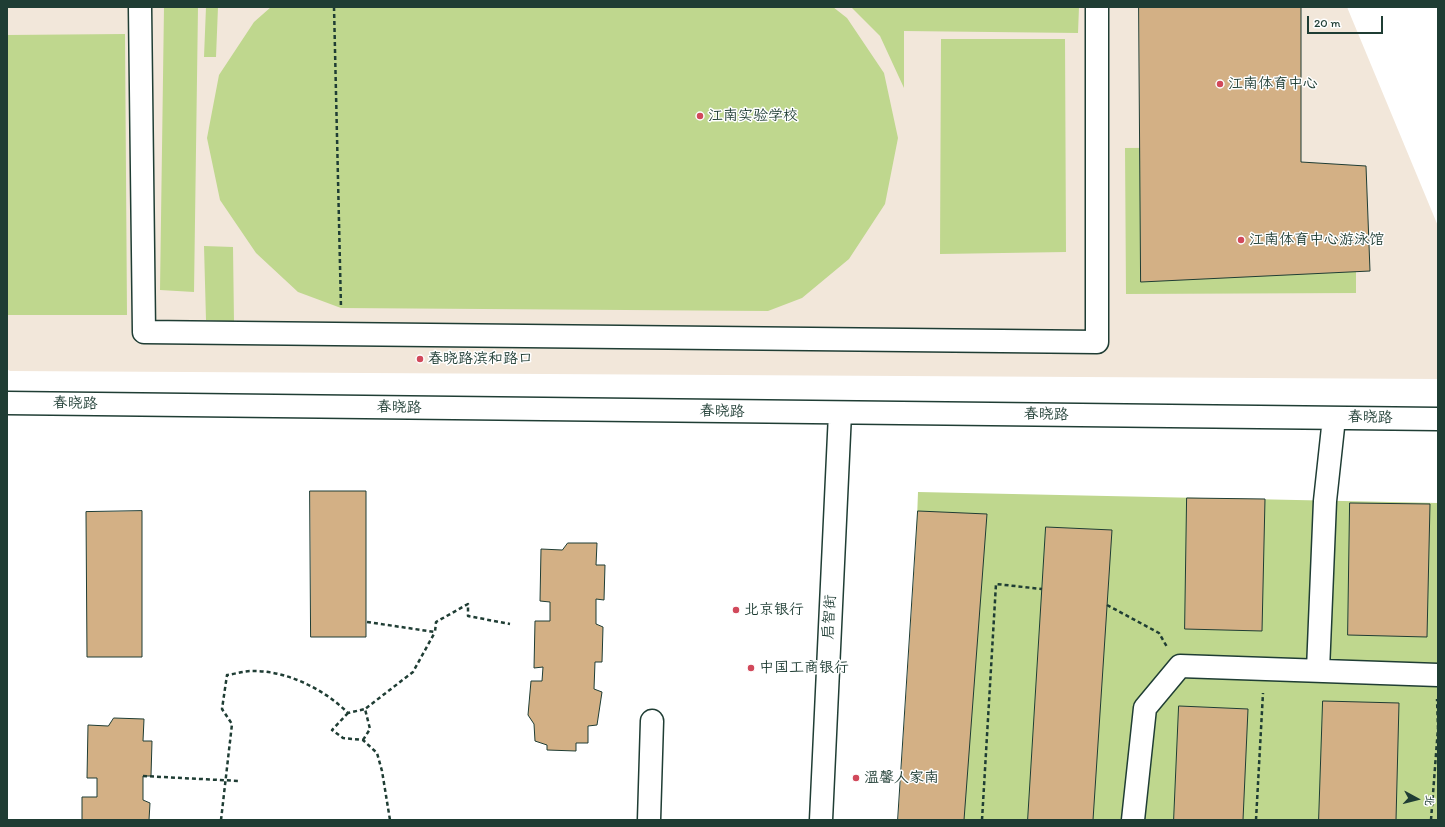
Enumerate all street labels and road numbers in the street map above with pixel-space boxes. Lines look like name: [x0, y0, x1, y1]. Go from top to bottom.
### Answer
street label: 春晓路: [52, 395, 98, 413]
street label: 春晓路: [376, 399, 422, 417]
street label: 春晓路: [699, 403, 745, 421]
street label: 春晓路: [1023, 406, 1069, 424]
street label: 春晓路: [1347, 409, 1393, 427]
street label: 启智街: [820, 594, 840, 640]

